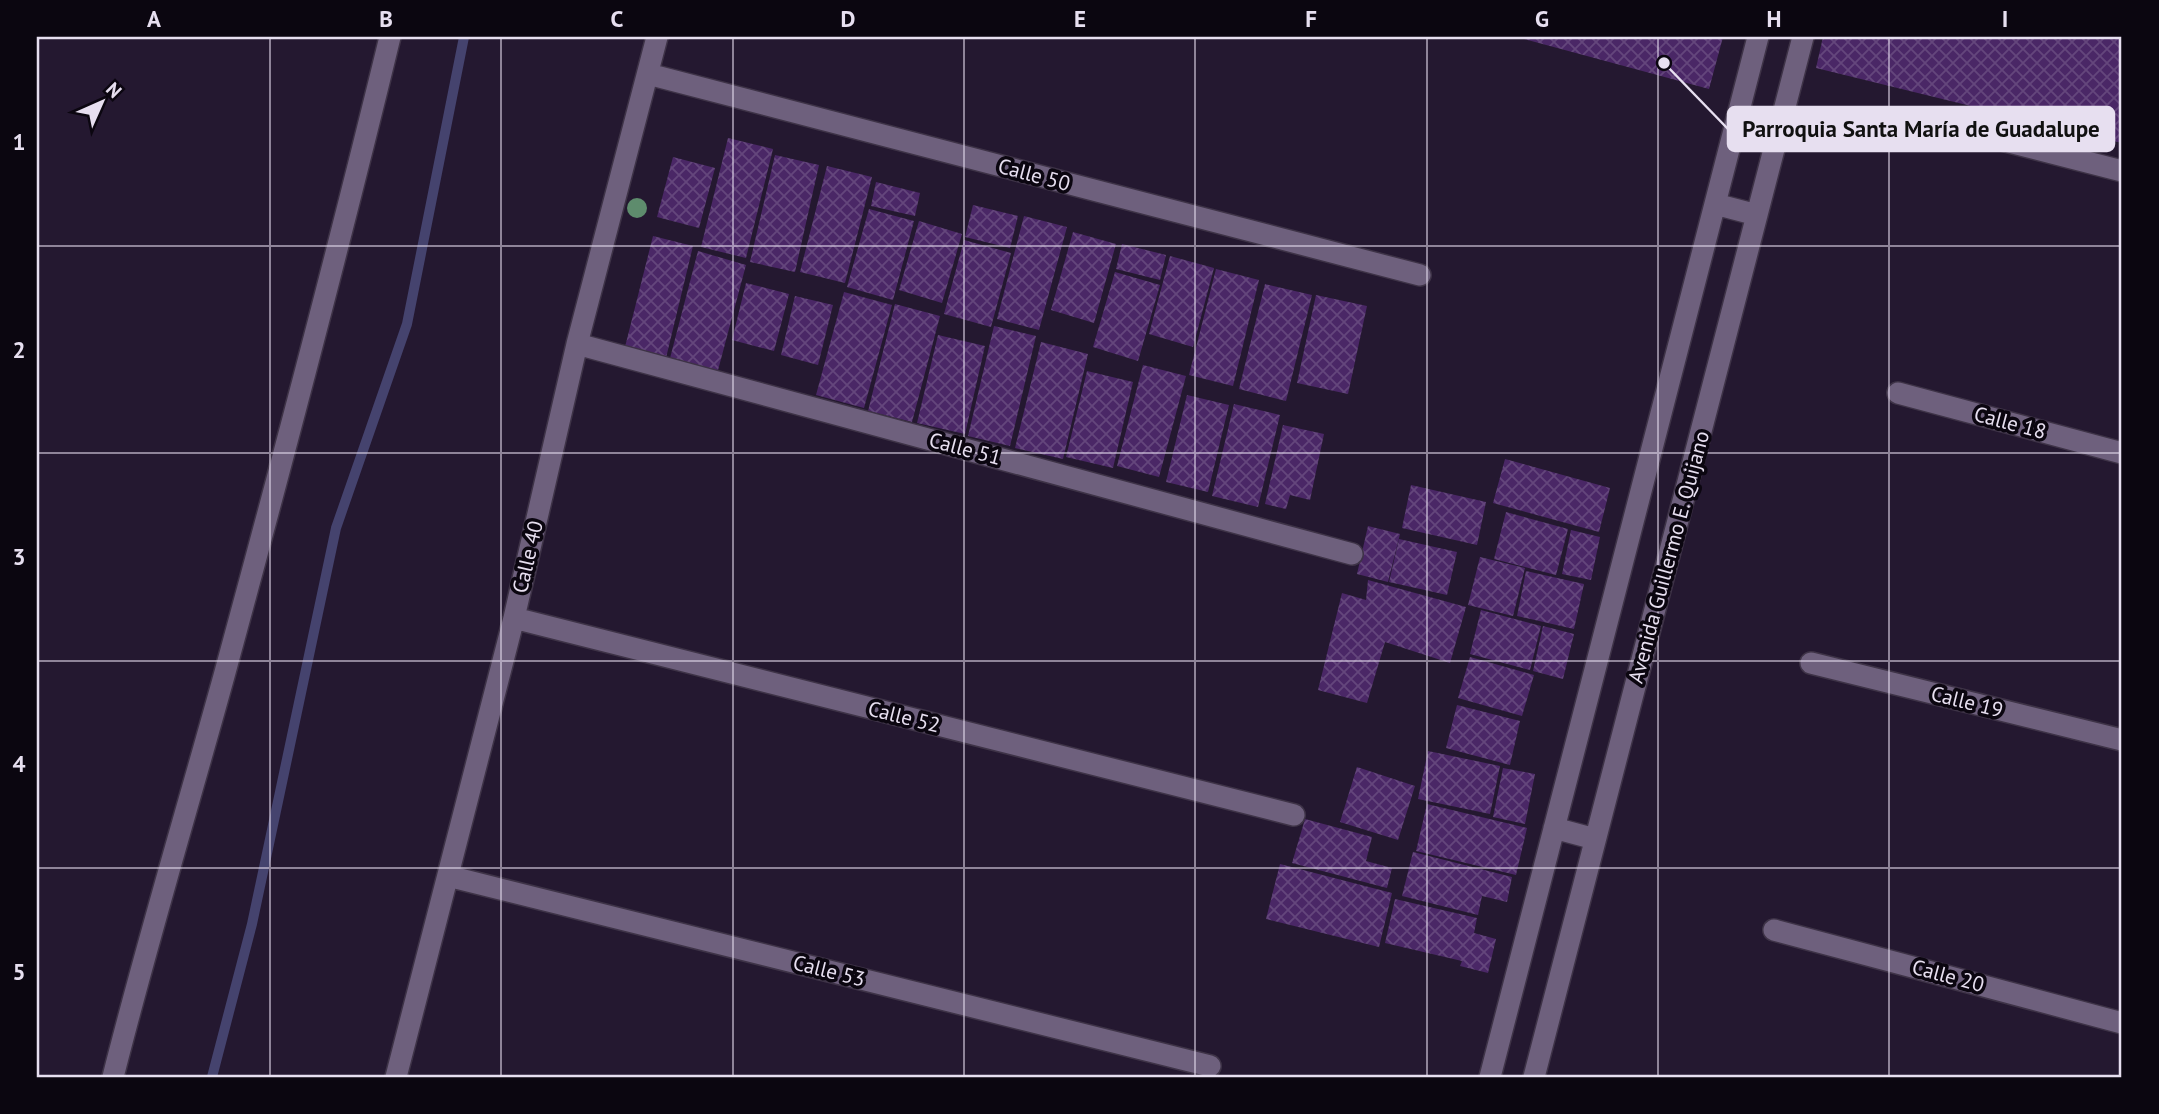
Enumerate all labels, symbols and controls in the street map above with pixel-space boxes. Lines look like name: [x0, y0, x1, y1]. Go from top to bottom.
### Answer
text: A: [147, 4, 161, 33]
text: B: [379, 4, 393, 33]
text: C: [611, 4, 624, 33]
text: D: [841, 4, 855, 33]
text: E: [1074, 4, 1086, 33]
text: F: [1305, 4, 1317, 33]
text: G: [1535, 4, 1549, 33]
text: H: [1767, 4, 1781, 33]
text: I: [2002, 4, 2008, 33]
north arrow: [66, 66, 136, 136]
text: N: [101, 77, 127, 103]
callout: Parroquia Santa María de Guadalupe: [1728, 107, 2114, 151]
text: Parroquia Santa María de Guadalupe: [1742, 114, 2100, 143]
text: 1: [12, 127, 26, 156]
street label: Calle 50: [995, 152, 1073, 197]
text: 2: [12, 335, 26, 364]
street label: Calle 18: [1971, 400, 2049, 445]
street label: Calle 51: [926, 426, 1004, 471]
street label: Avenida Guillermo E. Quijano: [1622, 428, 1715, 686]
street label: Calle 40: [506, 518, 549, 596]
text: 3: [12, 542, 26, 571]
street label: Calle 19: [1928, 680, 2006, 724]
street label: Calle 52: [865, 695, 943, 739]
text: 4: [12, 749, 26, 778]
street label: Calle 53: [790, 949, 868, 993]
street label: Calle 20: [1909, 953, 1987, 998]
text: 5: [12, 957, 26, 986]

